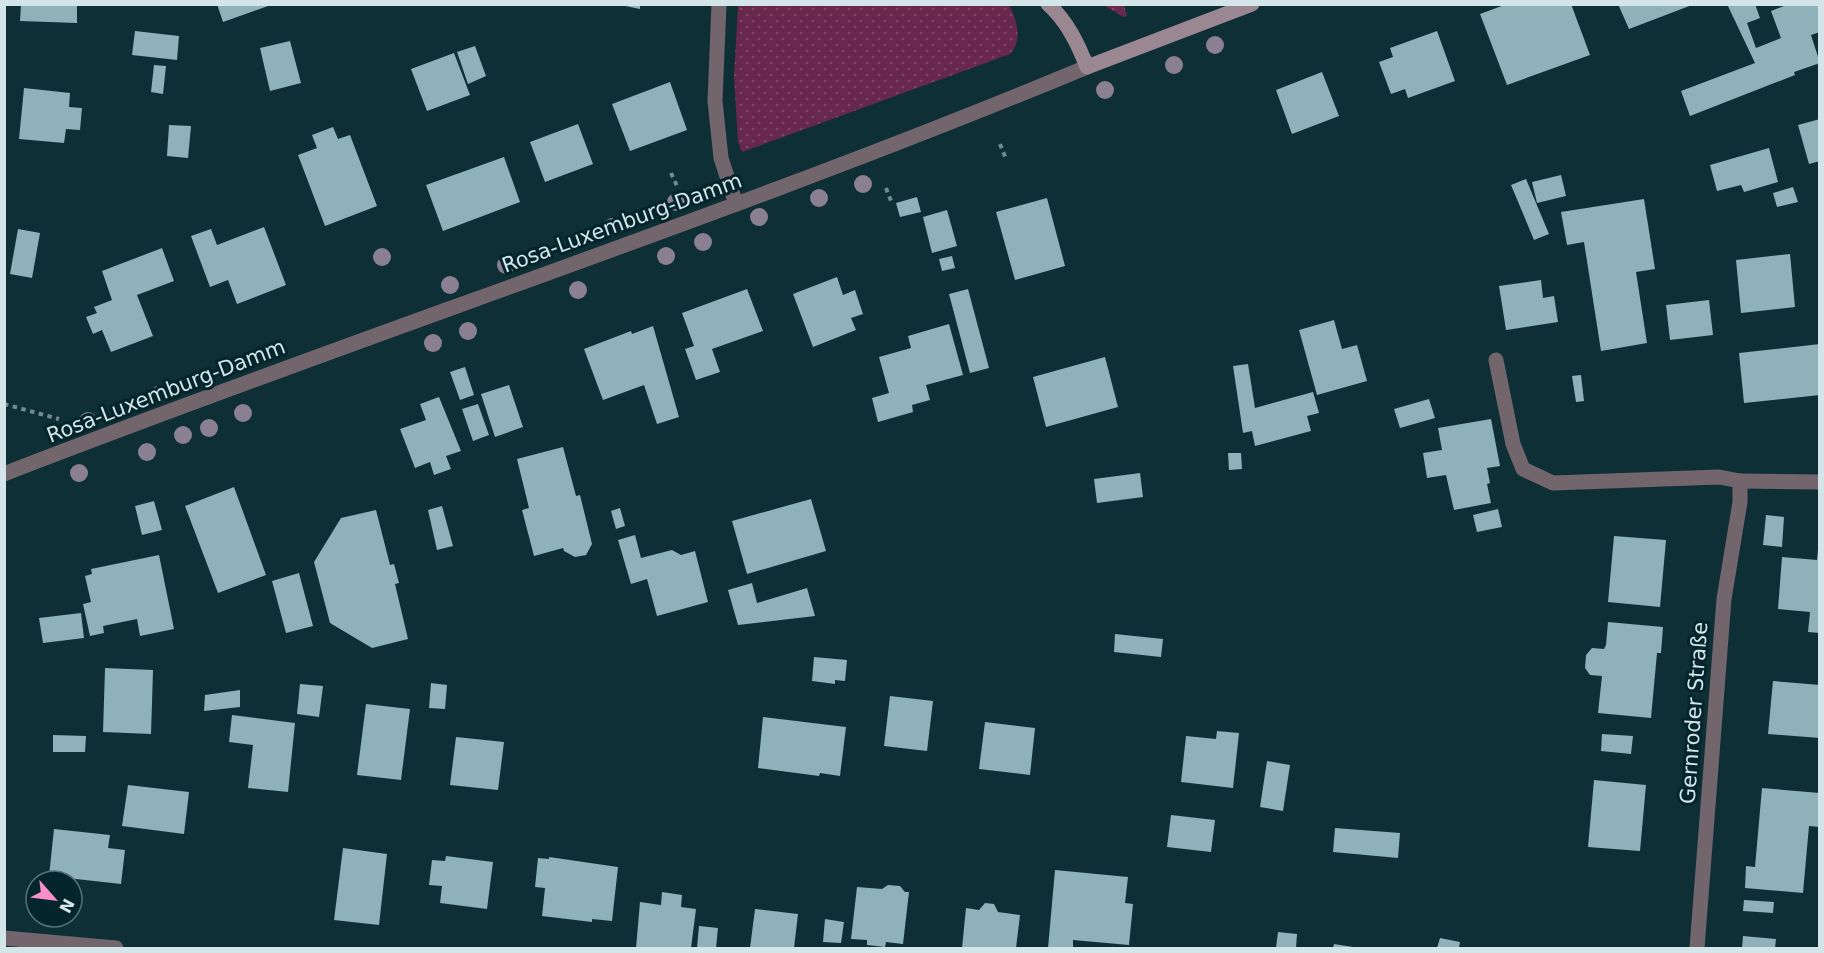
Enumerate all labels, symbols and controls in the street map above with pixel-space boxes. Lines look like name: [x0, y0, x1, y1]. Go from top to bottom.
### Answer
street label: Rosa-Luxemburg-Damm: [499, 168, 745, 278]
street label: Rosa-Luxemburg-Damm: [43, 334, 289, 448]
street label: Gernroder Straße: [1676, 621, 1712, 805]
north arrow: [24, 869, 84, 929]
text: N: [55, 895, 78, 916]

